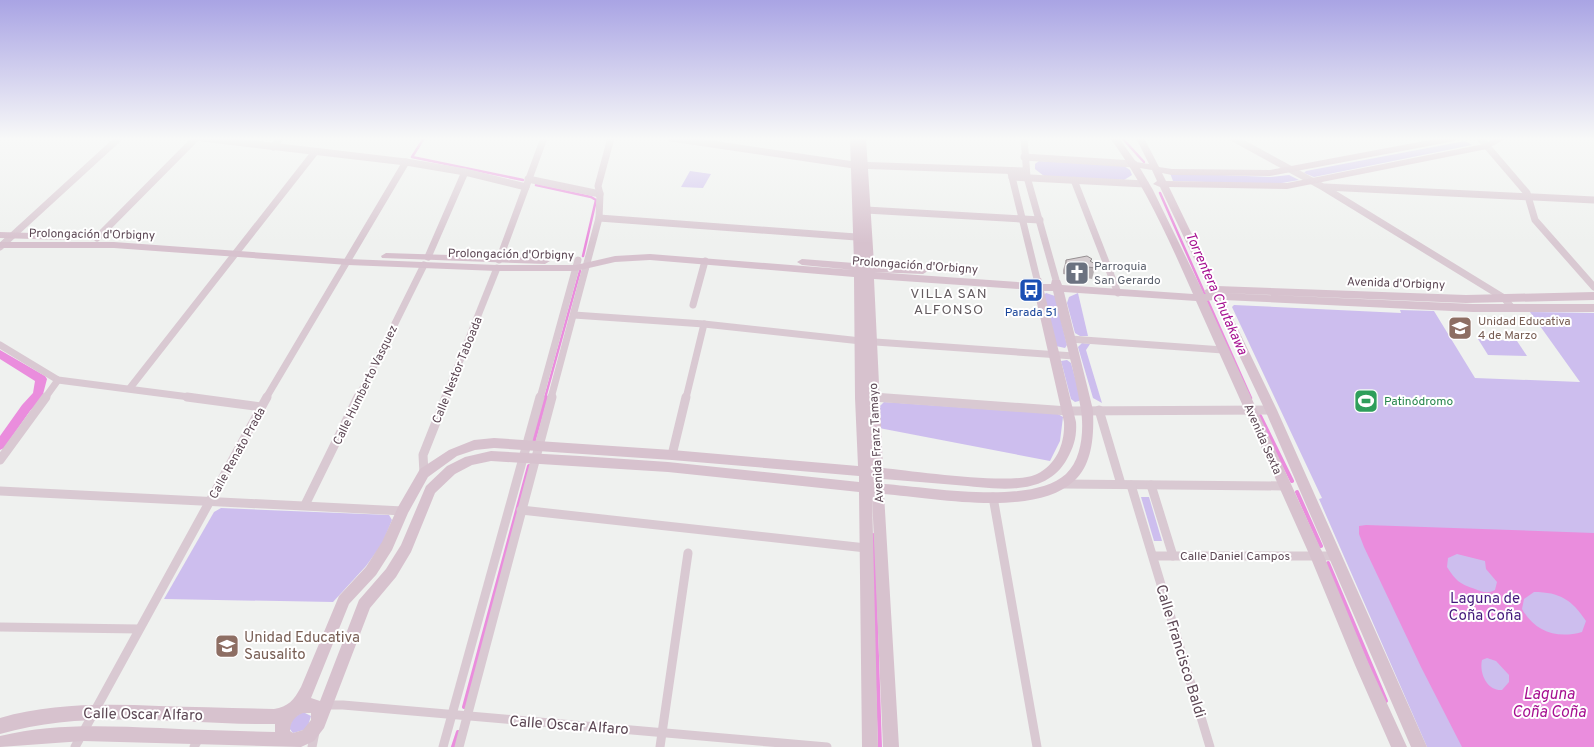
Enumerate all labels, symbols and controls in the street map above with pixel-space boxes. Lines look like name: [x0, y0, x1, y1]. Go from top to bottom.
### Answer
street label: Prolongación d'Orbigny: [29, 226, 155, 244]
water label: Torrentera Chutakawa: [1181, 230, 1251, 358]
street label: Prolongación d'Orbigny: [448, 246, 574, 264]
street label: Prolongación d'Orbigny: [851, 254, 979, 278]
place label: Parroquia San Gerardo: [1094, 259, 1161, 289]
church icon: Parroquia San Gerardo: [1064, 260, 1090, 286]
street label: Avenida d'Orbigny: [1347, 274, 1445, 294]
bus stop icon: Parada 51: [1018, 277, 1044, 303]
district label: VILLA SAN ALFONSO: [910, 286, 988, 319]
place label: Parada 51: [1005, 305, 1057, 321]
place label: Unidad Educativa 4 de Marzo: [1478, 314, 1571, 344]
street label: Calle Nestor Taboada: [429, 315, 487, 426]
school or university icon: Unidad Educativa 4 de Marzo: [1447, 315, 1473, 341]
street label: Calle Humberto Vasquez: [330, 323, 402, 448]
street label: Avenida Franz Tamayo: [866, 382, 888, 503]
sports icon: Patinódromo: [1353, 388, 1379, 414]
place label: Patinódromo: [1384, 394, 1454, 410]
street label: Avenida Sexta: [1239, 402, 1285, 477]
street label: Calle Renato Prada: [206, 405, 270, 502]
street label: Calle Daniel Campos: [1180, 549, 1290, 565]
street label: Calle Francisco Baldi: [1150, 582, 1209, 720]
park label: Laguna de Coña Coña: [1449, 590, 1521, 626]
place label: Unidad Educativa Sausalito: [244, 629, 360, 665]
school or university icon: Unidad Educativa Sausalito: [214, 633, 240, 659]
water label: Laguna Coña Coña: [1512, 685, 1587, 723]
street label: Calle Oscar Alfaro: [83, 705, 203, 726]
street label: Calle Oscar Alfaro: [509, 713, 629, 740]

